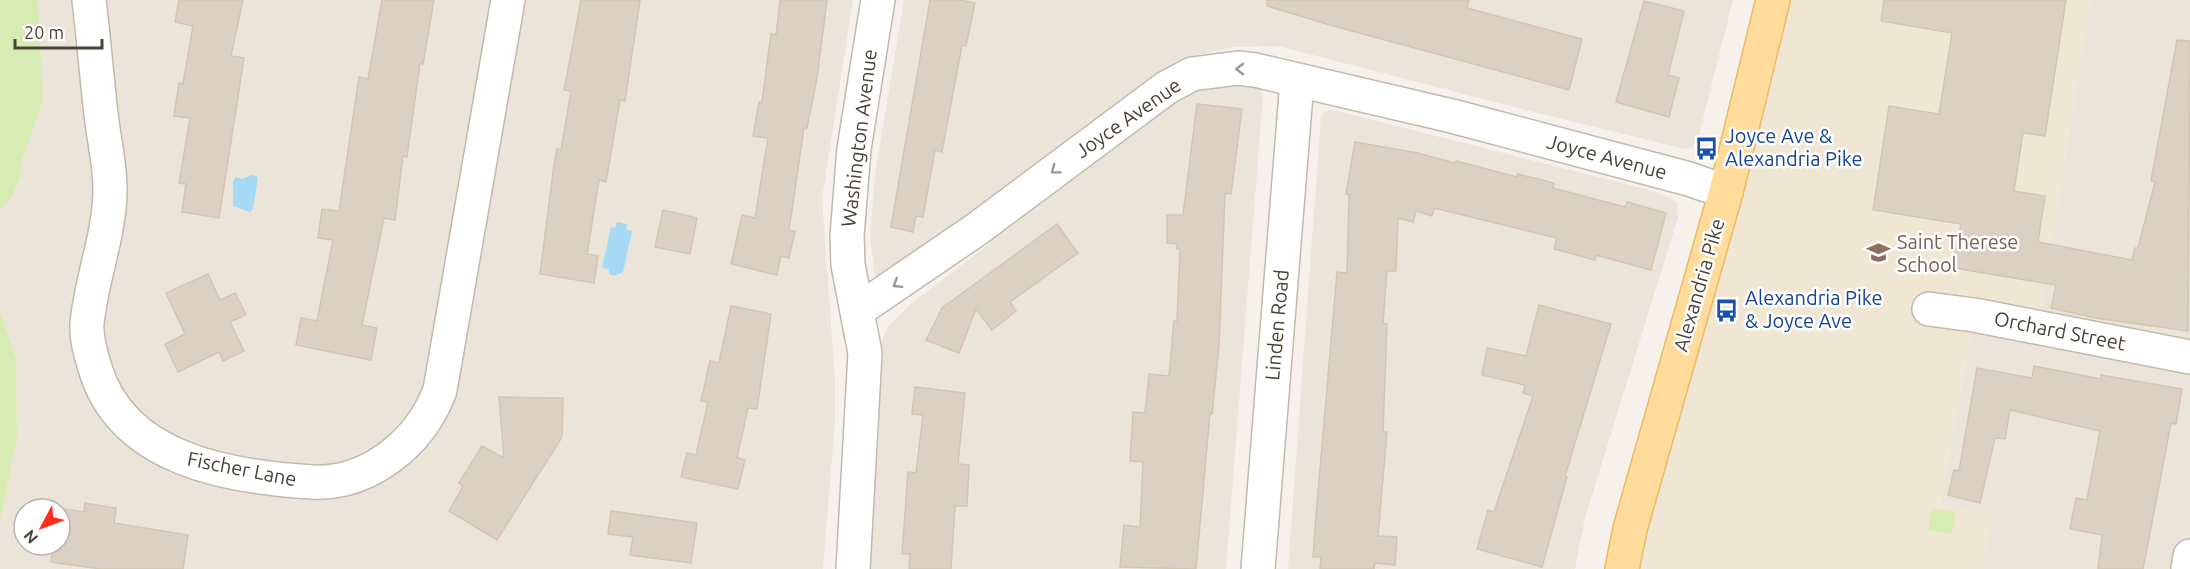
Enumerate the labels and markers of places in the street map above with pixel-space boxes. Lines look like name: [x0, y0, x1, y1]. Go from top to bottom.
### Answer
place label: Joyce Ave & Alexandria Pike: [1725, 124, 1863, 170]
bus stop icon: Joyce Ave & Alexandria Pike: [1694, 135, 1720, 161]
place label: Saint Therese School: [1897, 230, 2018, 276]
school or university icon: Saint Therese School: [1866, 240, 1892, 266]
place label: Alexandria Pike & Joyce Ave: [1745, 286, 1883, 332]
bus stop icon: Alexandria Pike & Joyce Ave: [1714, 297, 1740, 323]

